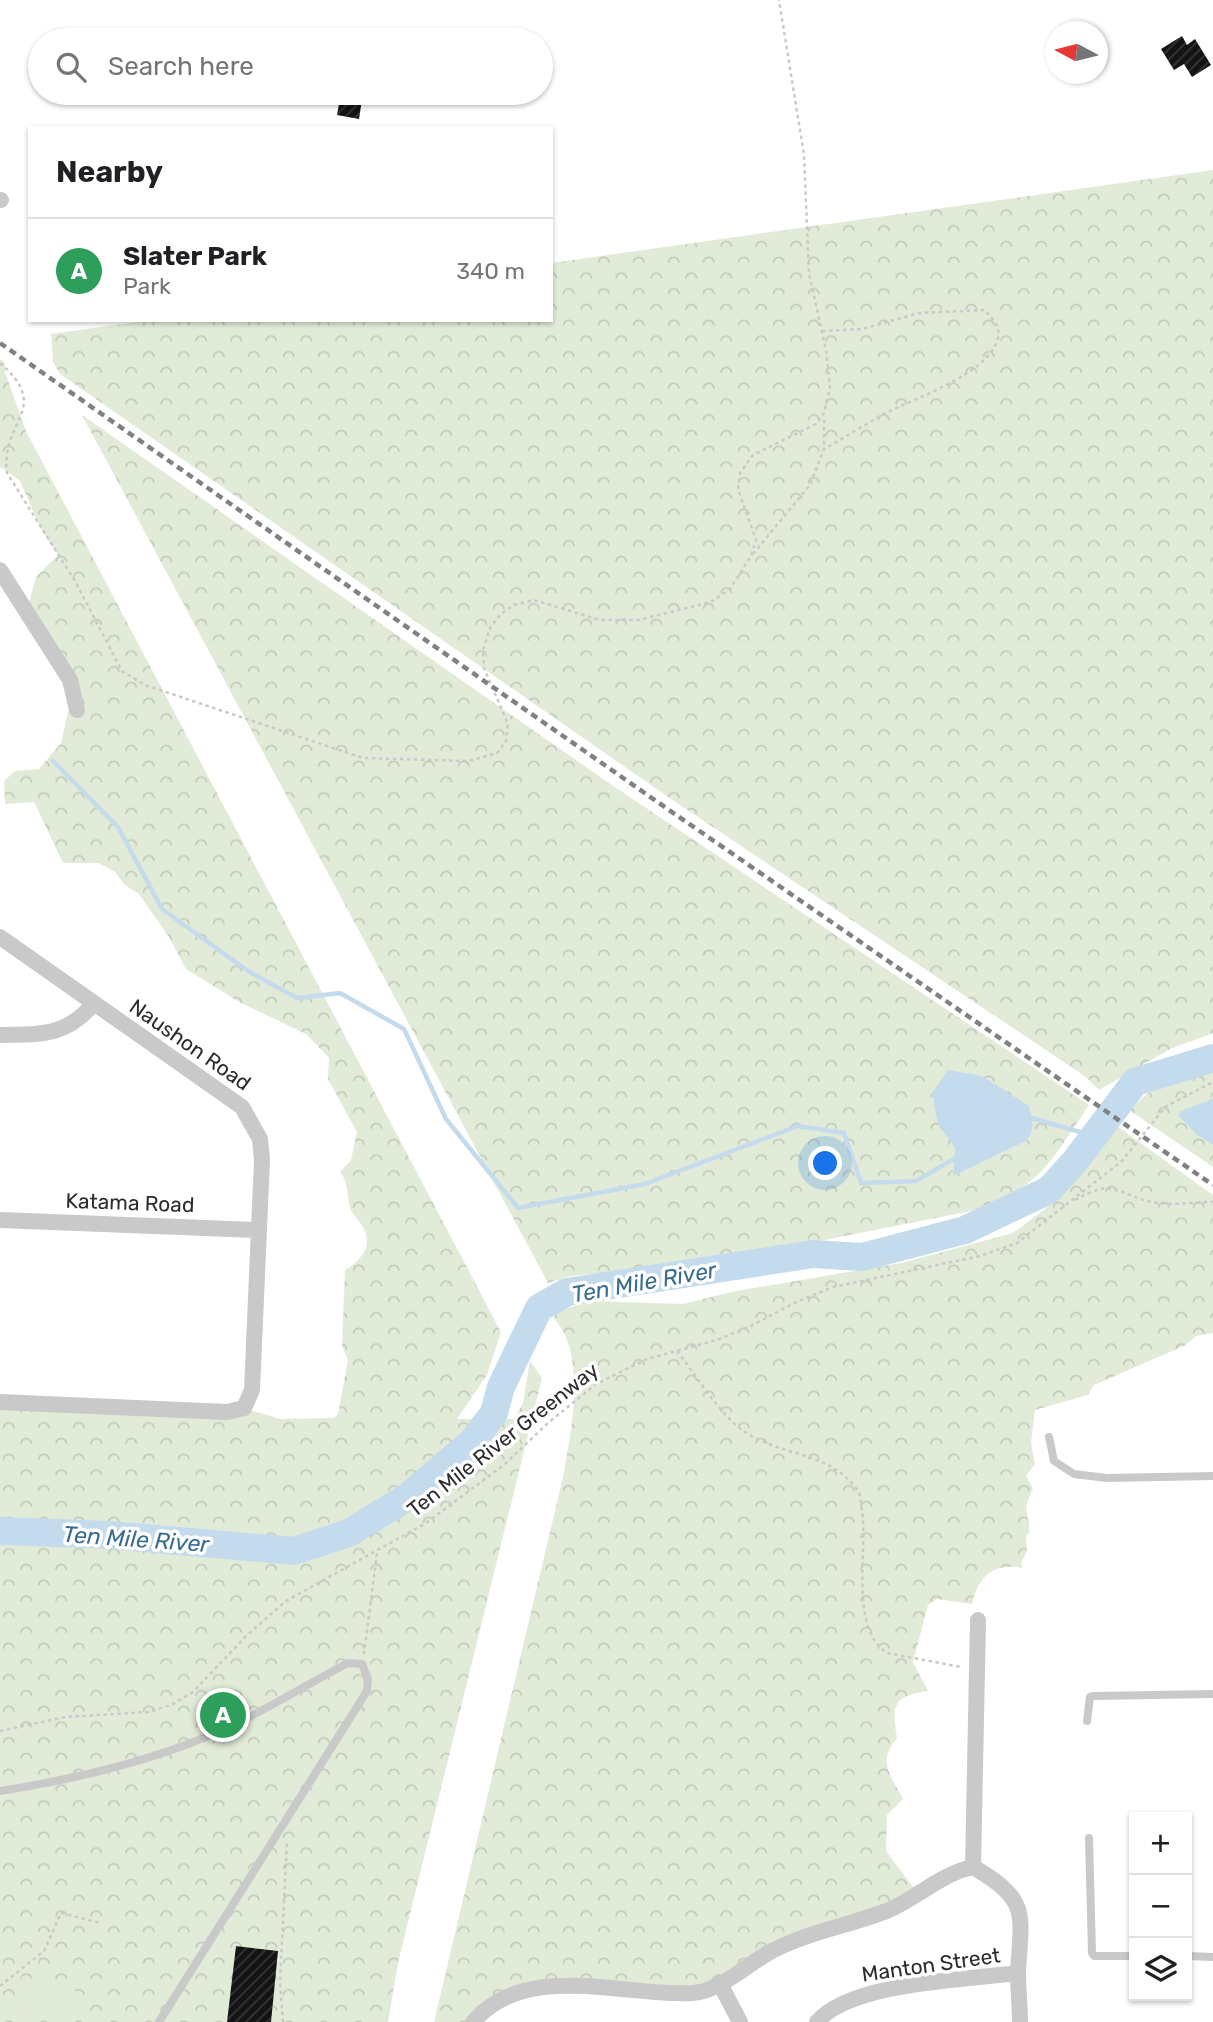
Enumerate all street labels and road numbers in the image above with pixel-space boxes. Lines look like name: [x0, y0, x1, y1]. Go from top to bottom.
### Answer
street label: Naushon Road: [125, 994, 256, 1096]
street label: Katama Road: [65, 1188, 195, 1217]
street label: Ten Mile River Greenway: [402, 1357, 604, 1522]
street label: Manton Street: [860, 1942, 1002, 1987]

